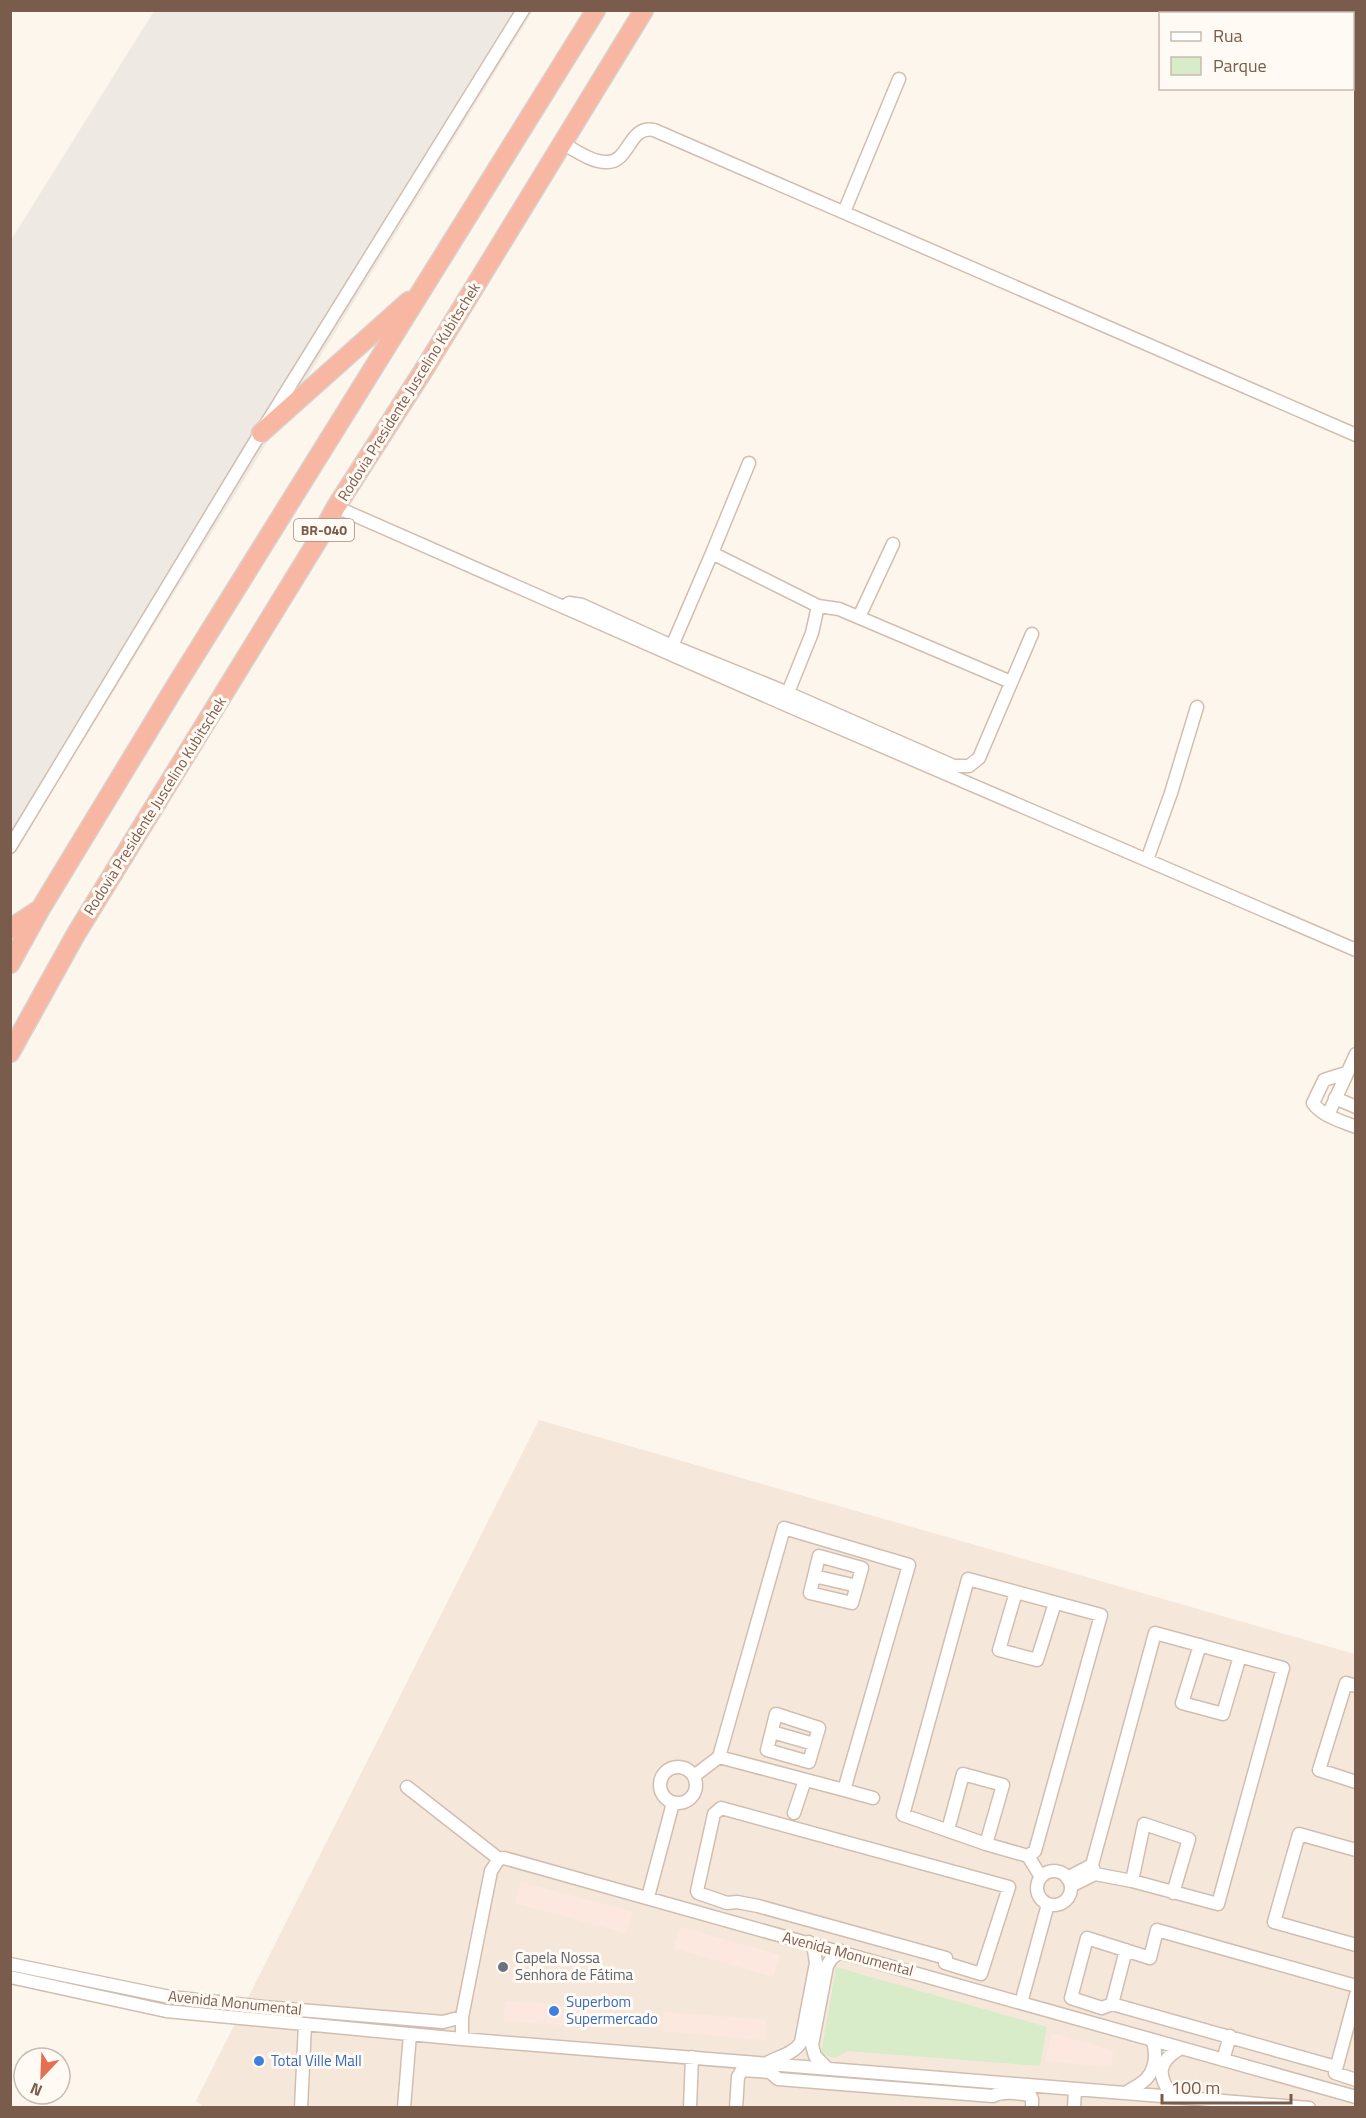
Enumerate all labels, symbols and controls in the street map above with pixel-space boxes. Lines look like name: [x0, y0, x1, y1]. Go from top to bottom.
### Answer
legend: [1159, 12, 1354, 90]
text: Rua: [1213, 22, 1243, 49]
text: Parque: [1213, 52, 1267, 79]
street label: Rodovia Presidente Juscelino Kubitschek: [332, 278, 486, 505]
road number: BR-040: [294, 519, 354, 541]
street label: Rodovia Presidente Juscelino Kubitschek: [78, 692, 232, 919]
street label: Avenida Monumental: [780, 1925, 916, 1982]
place label: Capela Nossa Senhora de Fátima: [515, 1946, 634, 1986]
marker: Capela Nossa Senhora de Fátima: [496, 1960, 510, 1974]
street label: Avenida Monumental: [167, 1984, 303, 2021]
place label: Superbom Supermercado: [566, 1990, 658, 2030]
marker: Superbom Supermercado: [547, 2004, 561, 2018]
north arrow: [12, 2046, 72, 2106]
place label: Total Ville Mall: [271, 2049, 362, 2072]
marker: Total Ville Mall: [252, 2054, 266, 2068]
scale bar: [1162, 2067, 1291, 2105]
text: 100 m: [1171, 2074, 1220, 2101]
text: N: [26, 2077, 46, 2103]

